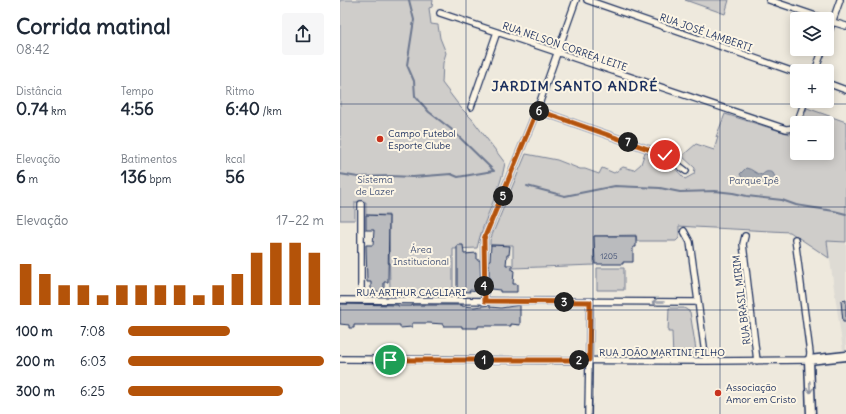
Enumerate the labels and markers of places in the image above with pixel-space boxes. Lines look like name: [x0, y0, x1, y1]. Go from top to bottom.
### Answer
pin: 6: [529, 101, 549, 121]
place label: Campo Futebol Esporte Clube: [388, 127, 456, 152]
pin: 7: [618, 132, 638, 152]
marker: Campo Futebol Esporte Clube: [375, 134, 385, 144]
pin: [648, 138, 682, 172]
pin: 5: [493, 186, 513, 206]
pin: 4: [474, 276, 494, 296]
pin: 3: [554, 292, 574, 312]
pin: [373, 343, 407, 377]
pin: 1: [474, 350, 494, 370]
pin: 2: [569, 350, 589, 370]
place label: Associação Amor em Cristo: [726, 381, 797, 406]
marker: Associação Amor em Cristo: [713, 388, 723, 398]

